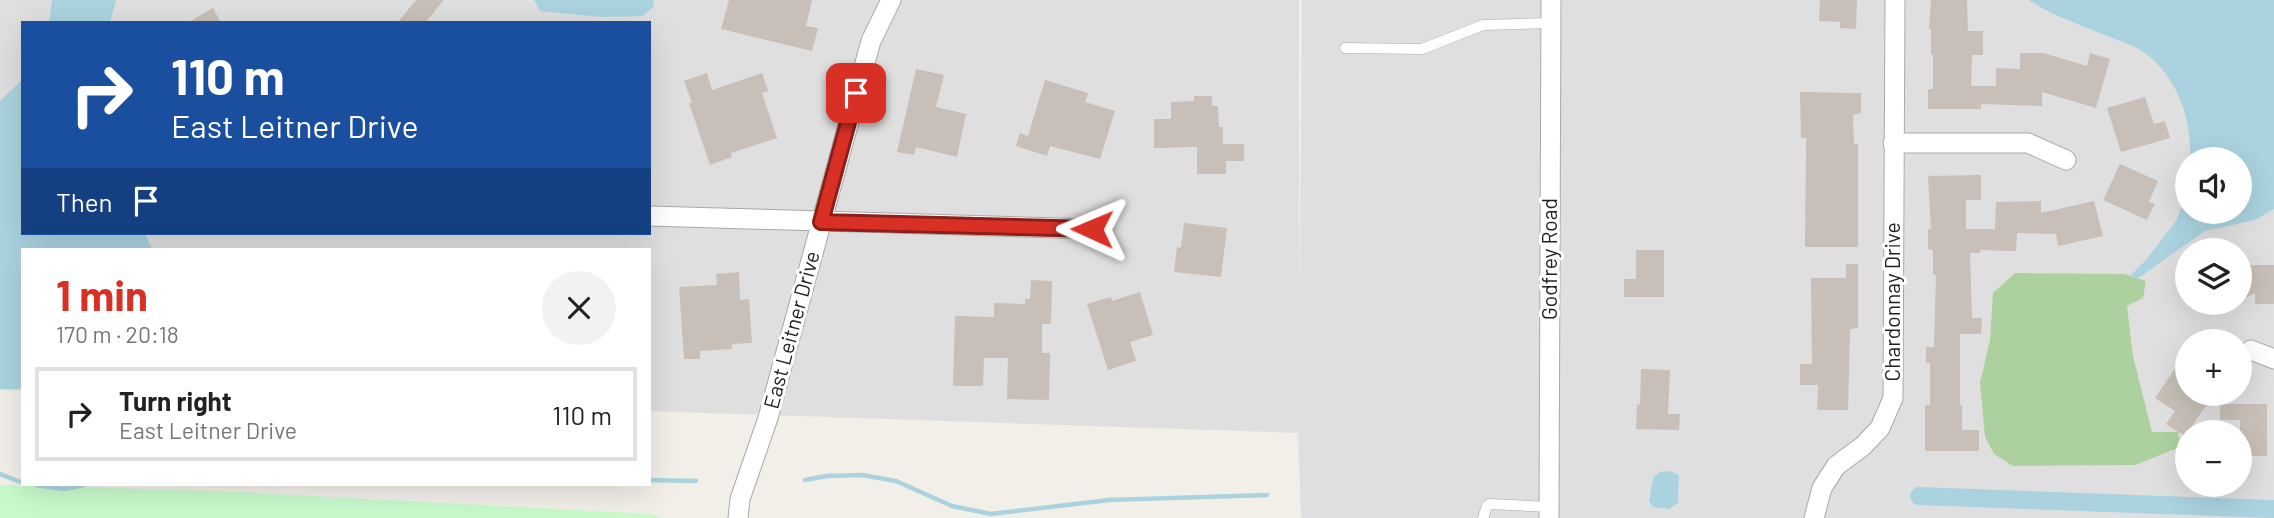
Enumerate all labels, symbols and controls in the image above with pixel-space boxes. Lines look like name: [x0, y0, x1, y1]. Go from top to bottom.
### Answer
text: 110 m: [171, 46, 285, 105]
icon: right: [56, 49, 147, 140]
pin: [826, 63, 886, 123]
icon: arrive: [837, 74, 875, 112]
text: East Leitner Drive: [171, 106, 419, 144]
map controls: [2175, 147, 2252, 497]
button: sound: [2175, 147, 2252, 224]
icon: arrive: [127, 182, 165, 220]
text: Then: [56, 186, 113, 217]
position arrow: [1055, 192, 1129, 266]
street label: Godfrey Road: [1536, 198, 1561, 320]
street label: Chardonnay Drive: [1879, 222, 1904, 382]
button: layers: [2175, 238, 2252, 315]
street label: East Leitner Drive: [757, 248, 824, 411]
text: 1 min: [56, 269, 148, 319]
button: close: [542, 271, 616, 345]
text: 170 m · 20:18: [56, 320, 179, 348]
button: +: [2175, 329, 2252, 406]
text: Turn right: [119, 385, 232, 416]
icon: right: [60, 395, 98, 433]
text: 110 m: [552, 399, 612, 430]
text: East Leitner Drive: [119, 416, 297, 444]
button: −: [2175, 420, 2252, 497]

